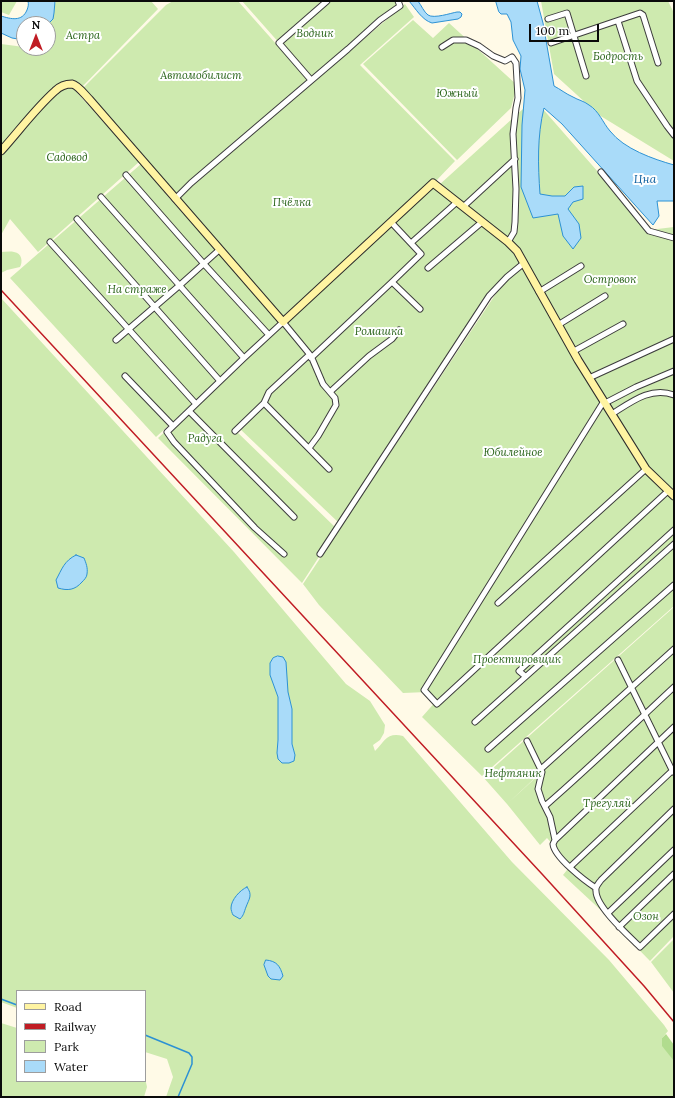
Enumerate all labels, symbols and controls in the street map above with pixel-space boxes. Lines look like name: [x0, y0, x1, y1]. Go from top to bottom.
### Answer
north arrow: [16, 16, 56, 56]
scale bar: [531, 16, 601, 42]
text: N: [32, 18, 40, 32]
text: 100 m: [536, 23, 569, 38]
park label: Водник: [296, 27, 334, 41]
park label: Астра: [66, 29, 100, 43]
park label: Бодрость: [593, 50, 643, 64]
park label: Автомобилист: [160, 69, 242, 83]
park label: Южный: [436, 87, 478, 101]
park label: Садовод: [46, 151, 88, 165]
water label: Цна: [634, 173, 656, 187]
park label: Пчёлка: [273, 196, 311, 210]
park label: Островок: [584, 273, 636, 287]
park label: На страже: [107, 283, 167, 297]
park label: Ромашка: [355, 325, 403, 339]
park label: Радуга: [188, 432, 222, 446]
park label: Юбилейное: [483, 446, 543, 460]
park label: Проектировщик: [473, 653, 561, 667]
park label: Нефтяник: [485, 767, 541, 781]
park label: Трегуляй: [583, 797, 631, 811]
park label: Озон: [633, 910, 659, 924]
legend: [16, 990, 146, 1082]
text: Road: [54, 999, 82, 1014]
text: Railway: [54, 1019, 96, 1034]
text: Park: [54, 1039, 79, 1054]
text: Water: [54, 1059, 88, 1074]

